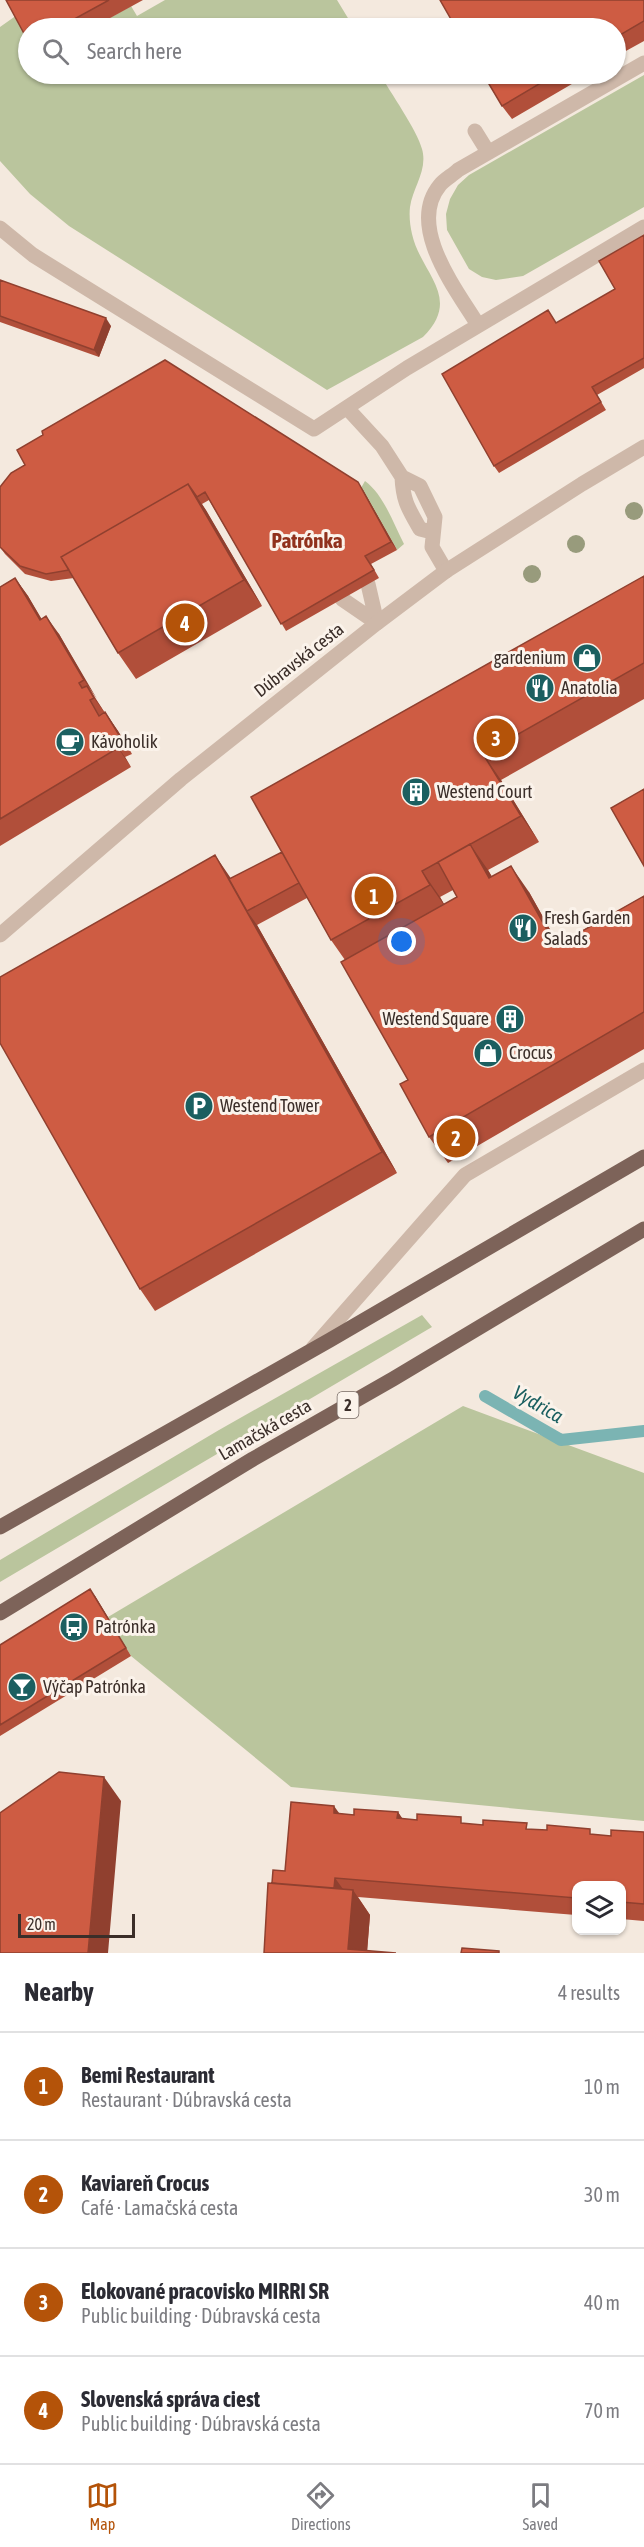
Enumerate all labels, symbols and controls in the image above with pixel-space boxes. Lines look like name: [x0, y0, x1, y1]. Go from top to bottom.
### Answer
search box: [18, 18, 626, 84]
icon: search: [39, 35, 72, 68]
text: Search here: [87, 38, 182, 64]
district label: Patrónka: [272, 528, 343, 552]
pin: 4: [166, 600, 204, 646]
street label: Dúbravská cesta: [250, 618, 348, 701]
shop icon: gardenium: [571, 642, 603, 674]
place label: gardenium: [494, 647, 566, 668]
restaurant icon: Anatolia: [524, 672, 556, 704]
place label: Anatolia: [561, 677, 618, 698]
pin: 3: [476, 716, 516, 760]
cafe icon: Kávoholik: [54, 726, 86, 758]
place label: Kávoholik: [91, 731, 158, 752]
building icon: Westend Court: [400, 776, 432, 808]
place label: Westend Court: [437, 781, 533, 802]
pin: 1: [354, 874, 394, 918]
place label: Fresh Garden Salads: [544, 907, 631, 949]
restaurant icon: Fresh Garden Salads: [507, 912, 539, 944]
your location: [387, 927, 416, 956]
building icon: Westend Square: [494, 1003, 526, 1035]
place label: Westend Square: [382, 1008, 489, 1029]
shop icon: Crocus: [472, 1037, 504, 1069]
place label: Crocus: [509, 1042, 553, 1063]
parking icon: Westend Tower: [183, 1090, 215, 1122]
place label: Westend Tower: [220, 1095, 320, 1116]
pin: 2: [436, 1116, 476, 1160]
water label: Vydrica: [509, 1380, 568, 1427]
road number: 2: [338, 1392, 358, 1418]
street label: Lamačská cesta: [215, 1395, 315, 1464]
bus stop icon: Patrónka: [58, 1611, 90, 1643]
place label: Patrónka: [95, 1616, 156, 1637]
bar icon: Výčap Patrónka: [6, 1671, 38, 1703]
place label: Výčap Patrónka: [43, 1676, 146, 1697]
map controls: [572, 1881, 626, 1935]
button: layers: [572, 1881, 626, 1935]
scale bar: [18, 1911, 135, 1938]
text: 20 m: [27, 1915, 56, 1933]
text: Nearby: [24, 1977, 94, 2007]
text: 4 results: [558, 1981, 620, 2004]
text: Bemi Restaurant: [81, 2062, 215, 2088]
text: 1: [39, 2075, 48, 2098]
text: 10 m: [584, 2075, 620, 2098]
text: Restaurant · Dúbravská cesta: [81, 2088, 292, 2111]
text: Kaviareň Crocus: [81, 2170, 209, 2196]
text: 2: [39, 2183, 48, 2206]
text: 30 m: [584, 2183, 620, 2206]
text: Café · Lamačská cesta: [81, 2196, 238, 2219]
text: Elokované pracovisko MIRRI SR: [81, 2278, 329, 2304]
text: 3: [39, 2291, 48, 2314]
text: 40 m: [584, 2291, 620, 2314]
text: Public building · Dúbravská cesta: [81, 2304, 321, 2327]
text: Slovenská správa ciest: [81, 2386, 260, 2412]
text: 4: [39, 2399, 48, 2422]
text: 70 m: [584, 2399, 620, 2422]
text: Public building · Dúbravská cesta: [81, 2412, 321, 2435]
tab: Map: [86, 2479, 119, 2533]
tab: Directions: [291, 2479, 351, 2533]
tab: Saved: [523, 2479, 558, 2533]

